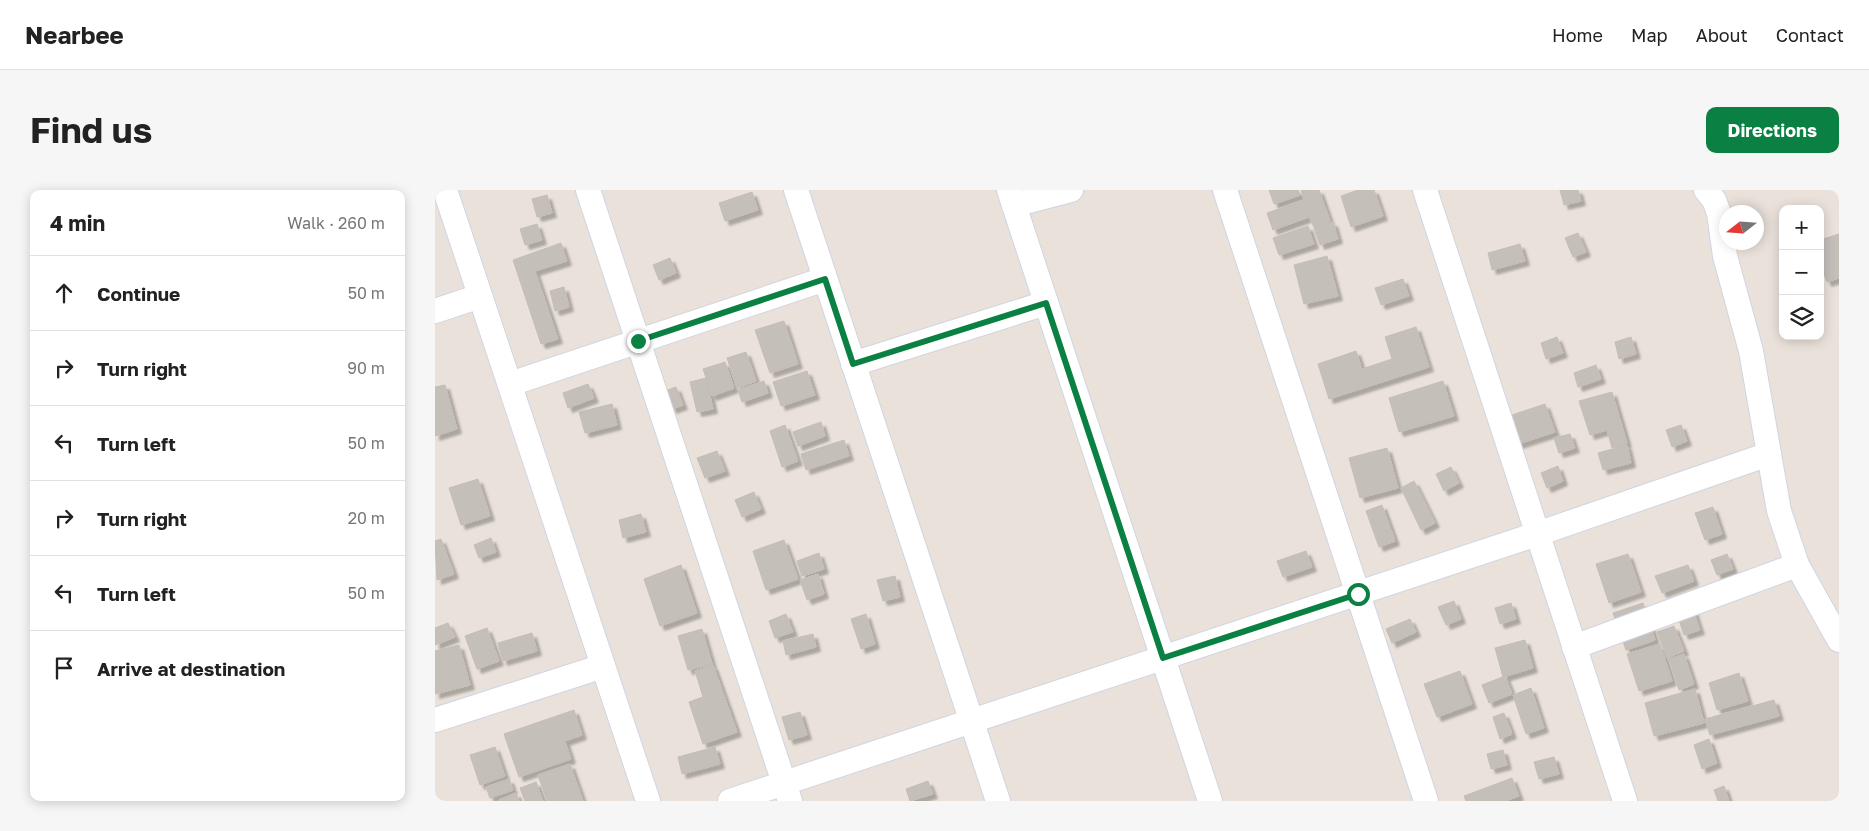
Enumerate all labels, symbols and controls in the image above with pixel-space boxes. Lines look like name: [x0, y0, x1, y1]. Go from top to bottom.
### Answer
text: Nearbee: [25, 20, 124, 49]
text: Home: [1552, 24, 1603, 46]
text: Map: [1631, 24, 1668, 46]
text: About: [1696, 24, 1748, 46]
text: Contact: [1776, 24, 1844, 46]
button: Directions: [1706, 107, 1839, 153]
text: Find us: [30, 109, 152, 151]
north arrow: [1719, 205, 1764, 250]
map controls: [1779, 205, 1824, 340]
button: +: [1779, 205, 1824, 250]
text: 4 min: [50, 210, 105, 236]
text: Walk · 260 m: [287, 213, 385, 233]
button: −: [1779, 250, 1824, 295]
icon: ahead: [50, 279, 78, 307]
text: Continue: [97, 282, 180, 305]
text: 50 m: [348, 283, 385, 303]
button: layers: [1779, 295, 1824, 340]
route end: [627, 330, 650, 353]
icon: right: [50, 354, 78, 382]
text: Turn right: [97, 357, 187, 380]
text: 90 m: [347, 358, 385, 378]
icon: left: [50, 429, 78, 457]
text: Turn left: [97, 432, 176, 455]
text: 50 m: [348, 433, 385, 453]
icon: right: [50, 504, 78, 532]
text: Turn right: [97, 507, 187, 530]
text: 20 m: [348, 508, 385, 528]
icon: left: [50, 579, 78, 607]
text: Turn left: [97, 582, 176, 605]
text: 50 m: [348, 583, 385, 603]
route start: [1347, 583, 1370, 606]
icon: arrive: [50, 654, 78, 682]
text: Arrive at destination: [97, 657, 285, 680]

